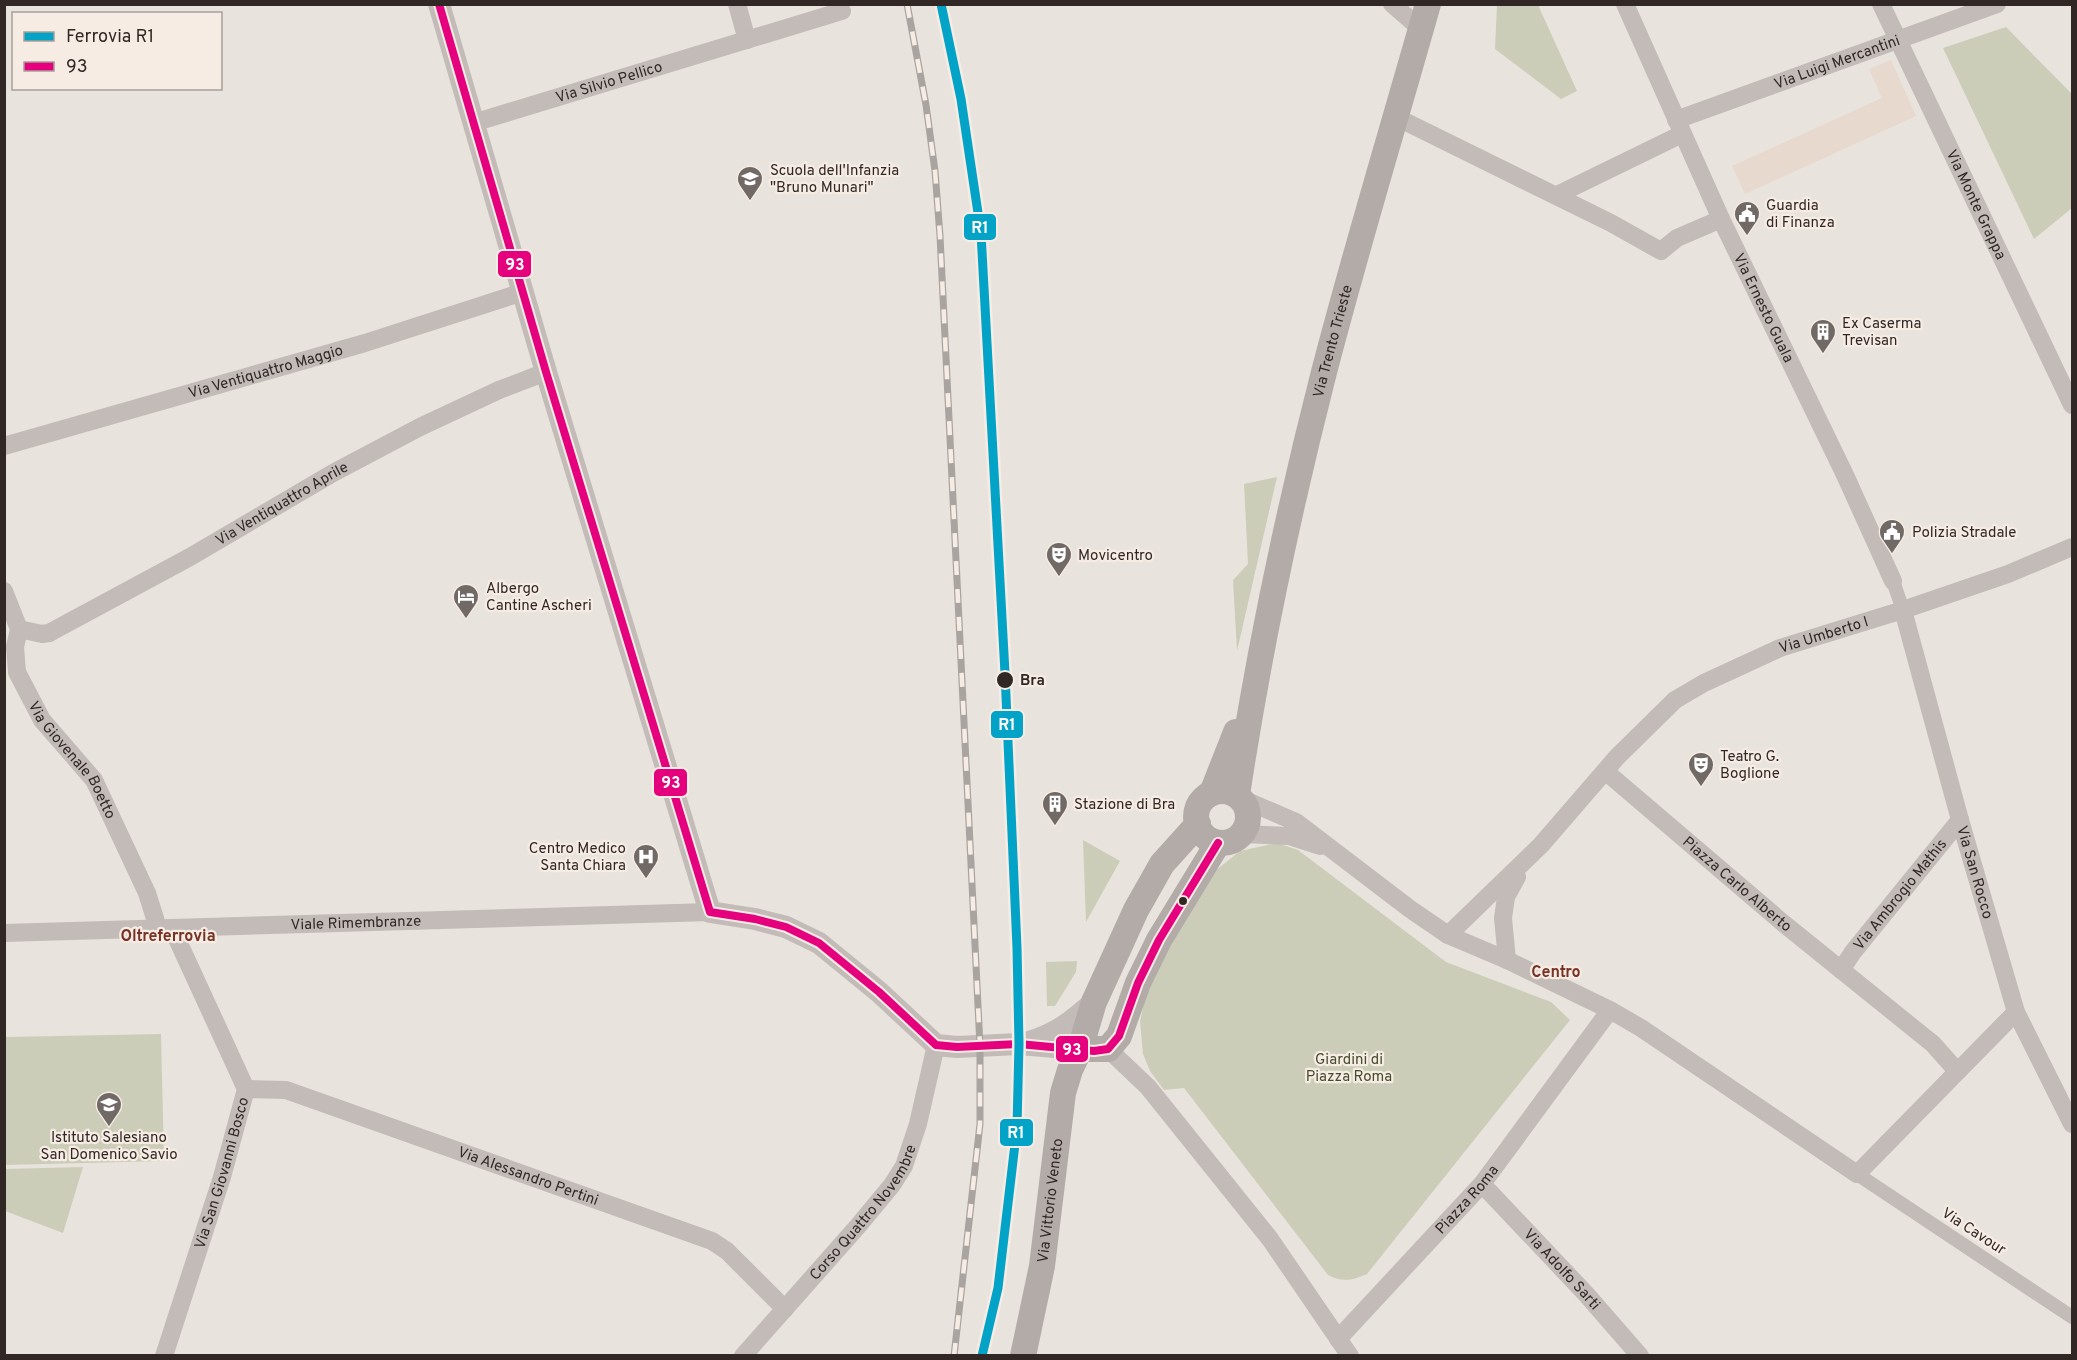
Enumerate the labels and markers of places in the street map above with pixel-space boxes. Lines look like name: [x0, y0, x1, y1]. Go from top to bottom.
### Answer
place label: Scuola dell'Infanzia "Bruno Munari": [770, 162, 899, 198]
school or university icon: Scuola dell'Infanzia "Bruno Munari": [735, 164, 765, 202]
place label: Guardia di Finanza: [1766, 197, 1835, 233]
public building icon: Guardia di Finanza: [1732, 199, 1762, 237]
place label: Ex Caserma Trevisan: [1842, 315, 1921, 351]
building icon: Ex Caserma Trevisan: [1808, 317, 1838, 355]
public building icon: Polizia Stradale: [1877, 517, 1907, 555]
place label: Polizia Stradale: [1912, 524, 2016, 543]
theatre icon: Movicentro: [1044, 540, 1074, 578]
place label: Movicentro: [1078, 547, 1153, 566]
place label: Albergo Cantine Ascheri: [486, 580, 592, 616]
hotel icon: Albergo Cantine Ascheri: [451, 582, 481, 620]
marker: Bra: [995, 670, 1015, 690]
place label: Bra: [1020, 672, 1045, 691]
place label: Teatro G. Boglione: [1720, 748, 1780, 784]
theatre icon: Teatro G. Boglione: [1686, 750, 1716, 788]
building icon: Stazione di Bra: [1040, 789, 1070, 827]
place label: Stazione di Bra: [1074, 796, 1175, 815]
place label: Centro Medico Santa Chiara: [529, 840, 626, 876]
hospital icon: Centro Medico Santa Chiara: [631, 842, 661, 880]
unlabelled marker: [1177, 895, 1189, 907]
school or university icon: Istituto Salesiano San Domenico Savio: [94, 1090, 124, 1128]
place label: Istituto Salesiano San Domenico Savio: [40, 1129, 178, 1165]

